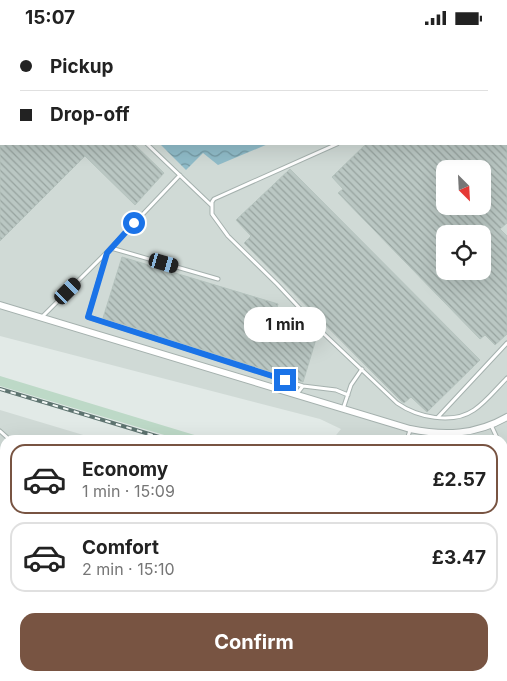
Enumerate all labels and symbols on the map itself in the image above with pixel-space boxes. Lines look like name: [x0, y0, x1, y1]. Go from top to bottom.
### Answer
north arrow: [436, 160, 491, 215]
route start: [123, 212, 145, 234]
car: [147, 252, 180, 274]
car: [52, 275, 83, 307]
callout: 1 min: [244, 307, 326, 343]
route end: [274, 369, 296, 391]

